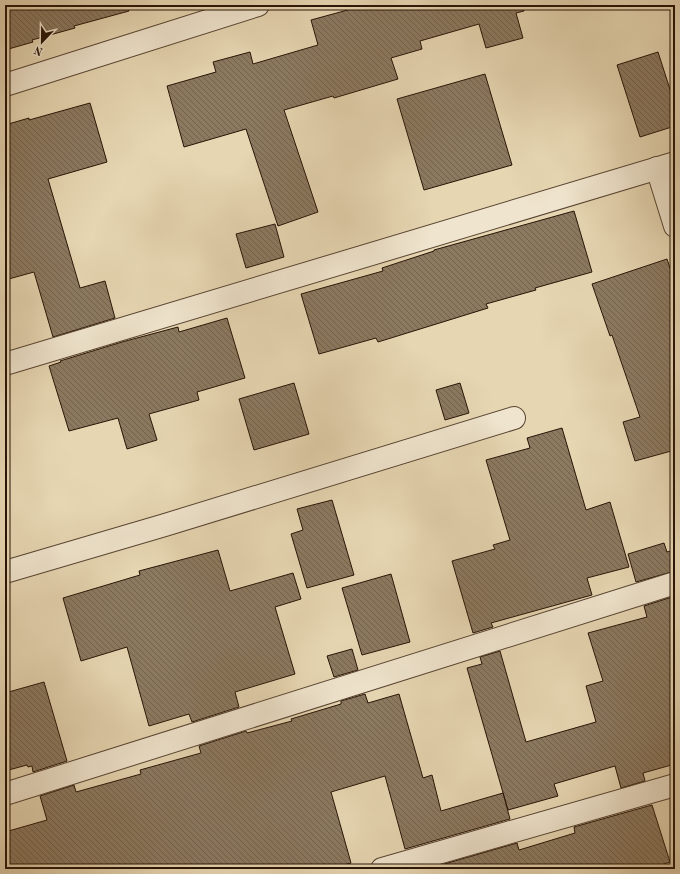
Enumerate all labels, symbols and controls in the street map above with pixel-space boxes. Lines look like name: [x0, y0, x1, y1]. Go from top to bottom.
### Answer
north arrow: [22, 22, 62, 62]
text: N: [32, 43, 45, 57]

